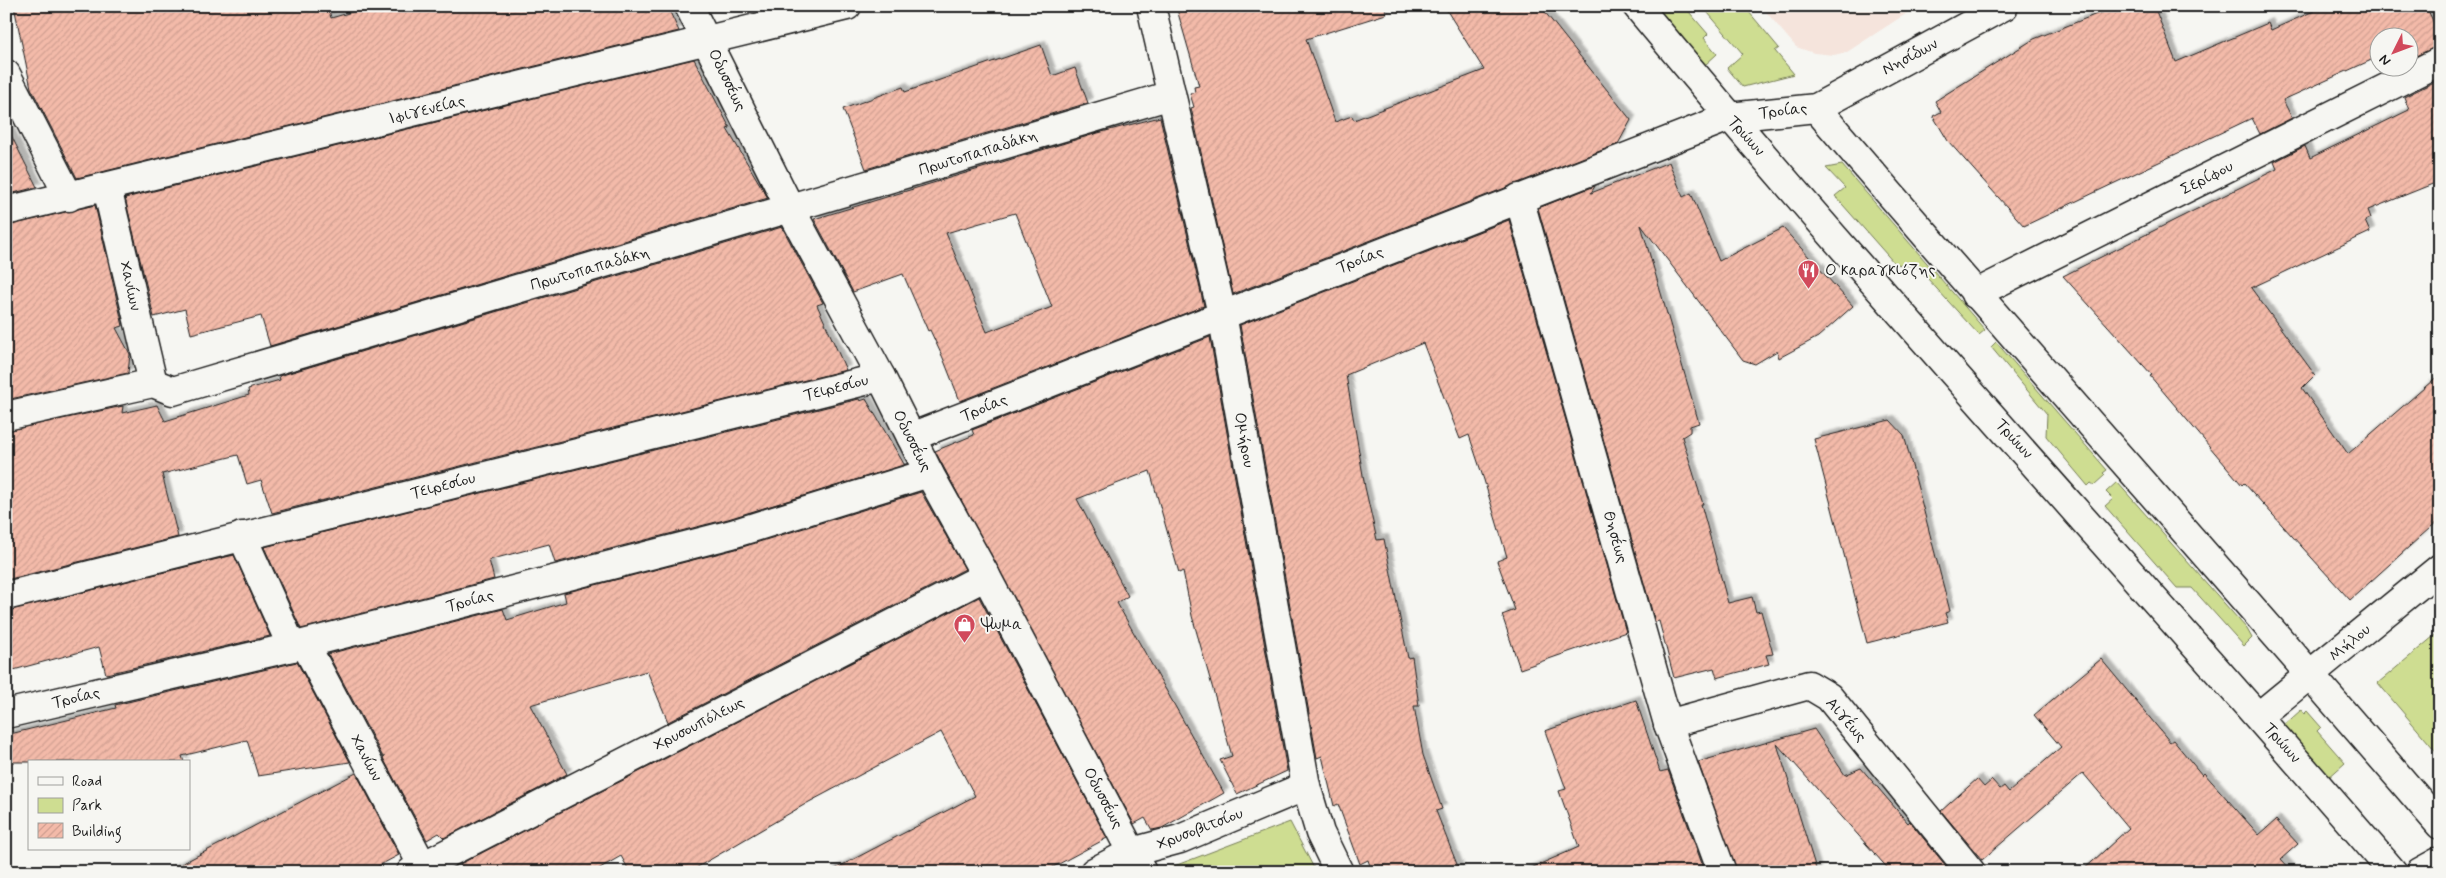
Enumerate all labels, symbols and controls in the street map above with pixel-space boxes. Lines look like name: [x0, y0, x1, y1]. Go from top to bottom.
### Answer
north arrow: [2368, 28, 2418, 78]
street label: Νησίδων: [1878, 34, 1942, 80]
street label: Οδυσσέως: [703, 45, 752, 115]
text: N: [2375, 51, 2395, 70]
street label: Ιφιγενείας: [387, 90, 467, 130]
street label: Τροίας: [1758, 98, 1808, 124]
street label: Τρώων: [1723, 111, 1769, 161]
street label: Πρωτοπαπαδάκη: [916, 125, 1040, 181]
street label: Σερίφου: [2177, 156, 2237, 200]
street label: Τροίας: [1334, 241, 1386, 279]
street label: Πρωτοπαπαδάκη: [528, 242, 652, 296]
restaurant icon: Ο καραγκιόζης: [1797, 258, 1821, 289]
street label: Χανίων: [114, 259, 146, 313]
place label: Ο καραγκιόζης: [1825, 260, 1935, 281]
street label: Τειρεσίου: [801, 370, 871, 406]
street label: Τροίας: [958, 389, 1010, 427]
street label: Οδυσσέως: [887, 406, 937, 476]
street label: Ομήρου: [1229, 411, 1259, 469]
street label: Τρώων: [1990, 414, 2038, 464]
street label: Τειρεσίου: [408, 468, 478, 504]
street label: Θησέως: [1598, 508, 1633, 566]
street label: Τροίας: [444, 585, 496, 617]
shop icon: Ψωμα: [953, 612, 977, 643]
place label: Ψωμα: [980, 614, 1022, 635]
street label: Μήλου: [2325, 619, 2375, 667]
street label: Τροίας: [50, 682, 102, 714]
street label: Χρυσουπόλεως: [650, 692, 748, 756]
street label: Αιγέως: [1821, 693, 1872, 747]
street label: Τρώων: [2259, 718, 2305, 768]
street label: Χανίων: [345, 731, 387, 785]
legend: [28, 760, 190, 850]
street label: Οδυσσέως: [1078, 763, 1129, 832]
text: Road: [72, 772, 102, 792]
text: Park: [72, 796, 102, 816]
street label: Χρυσοβιτσίου: [1154, 803, 1246, 855]
text: Building: [72, 822, 122, 843]

